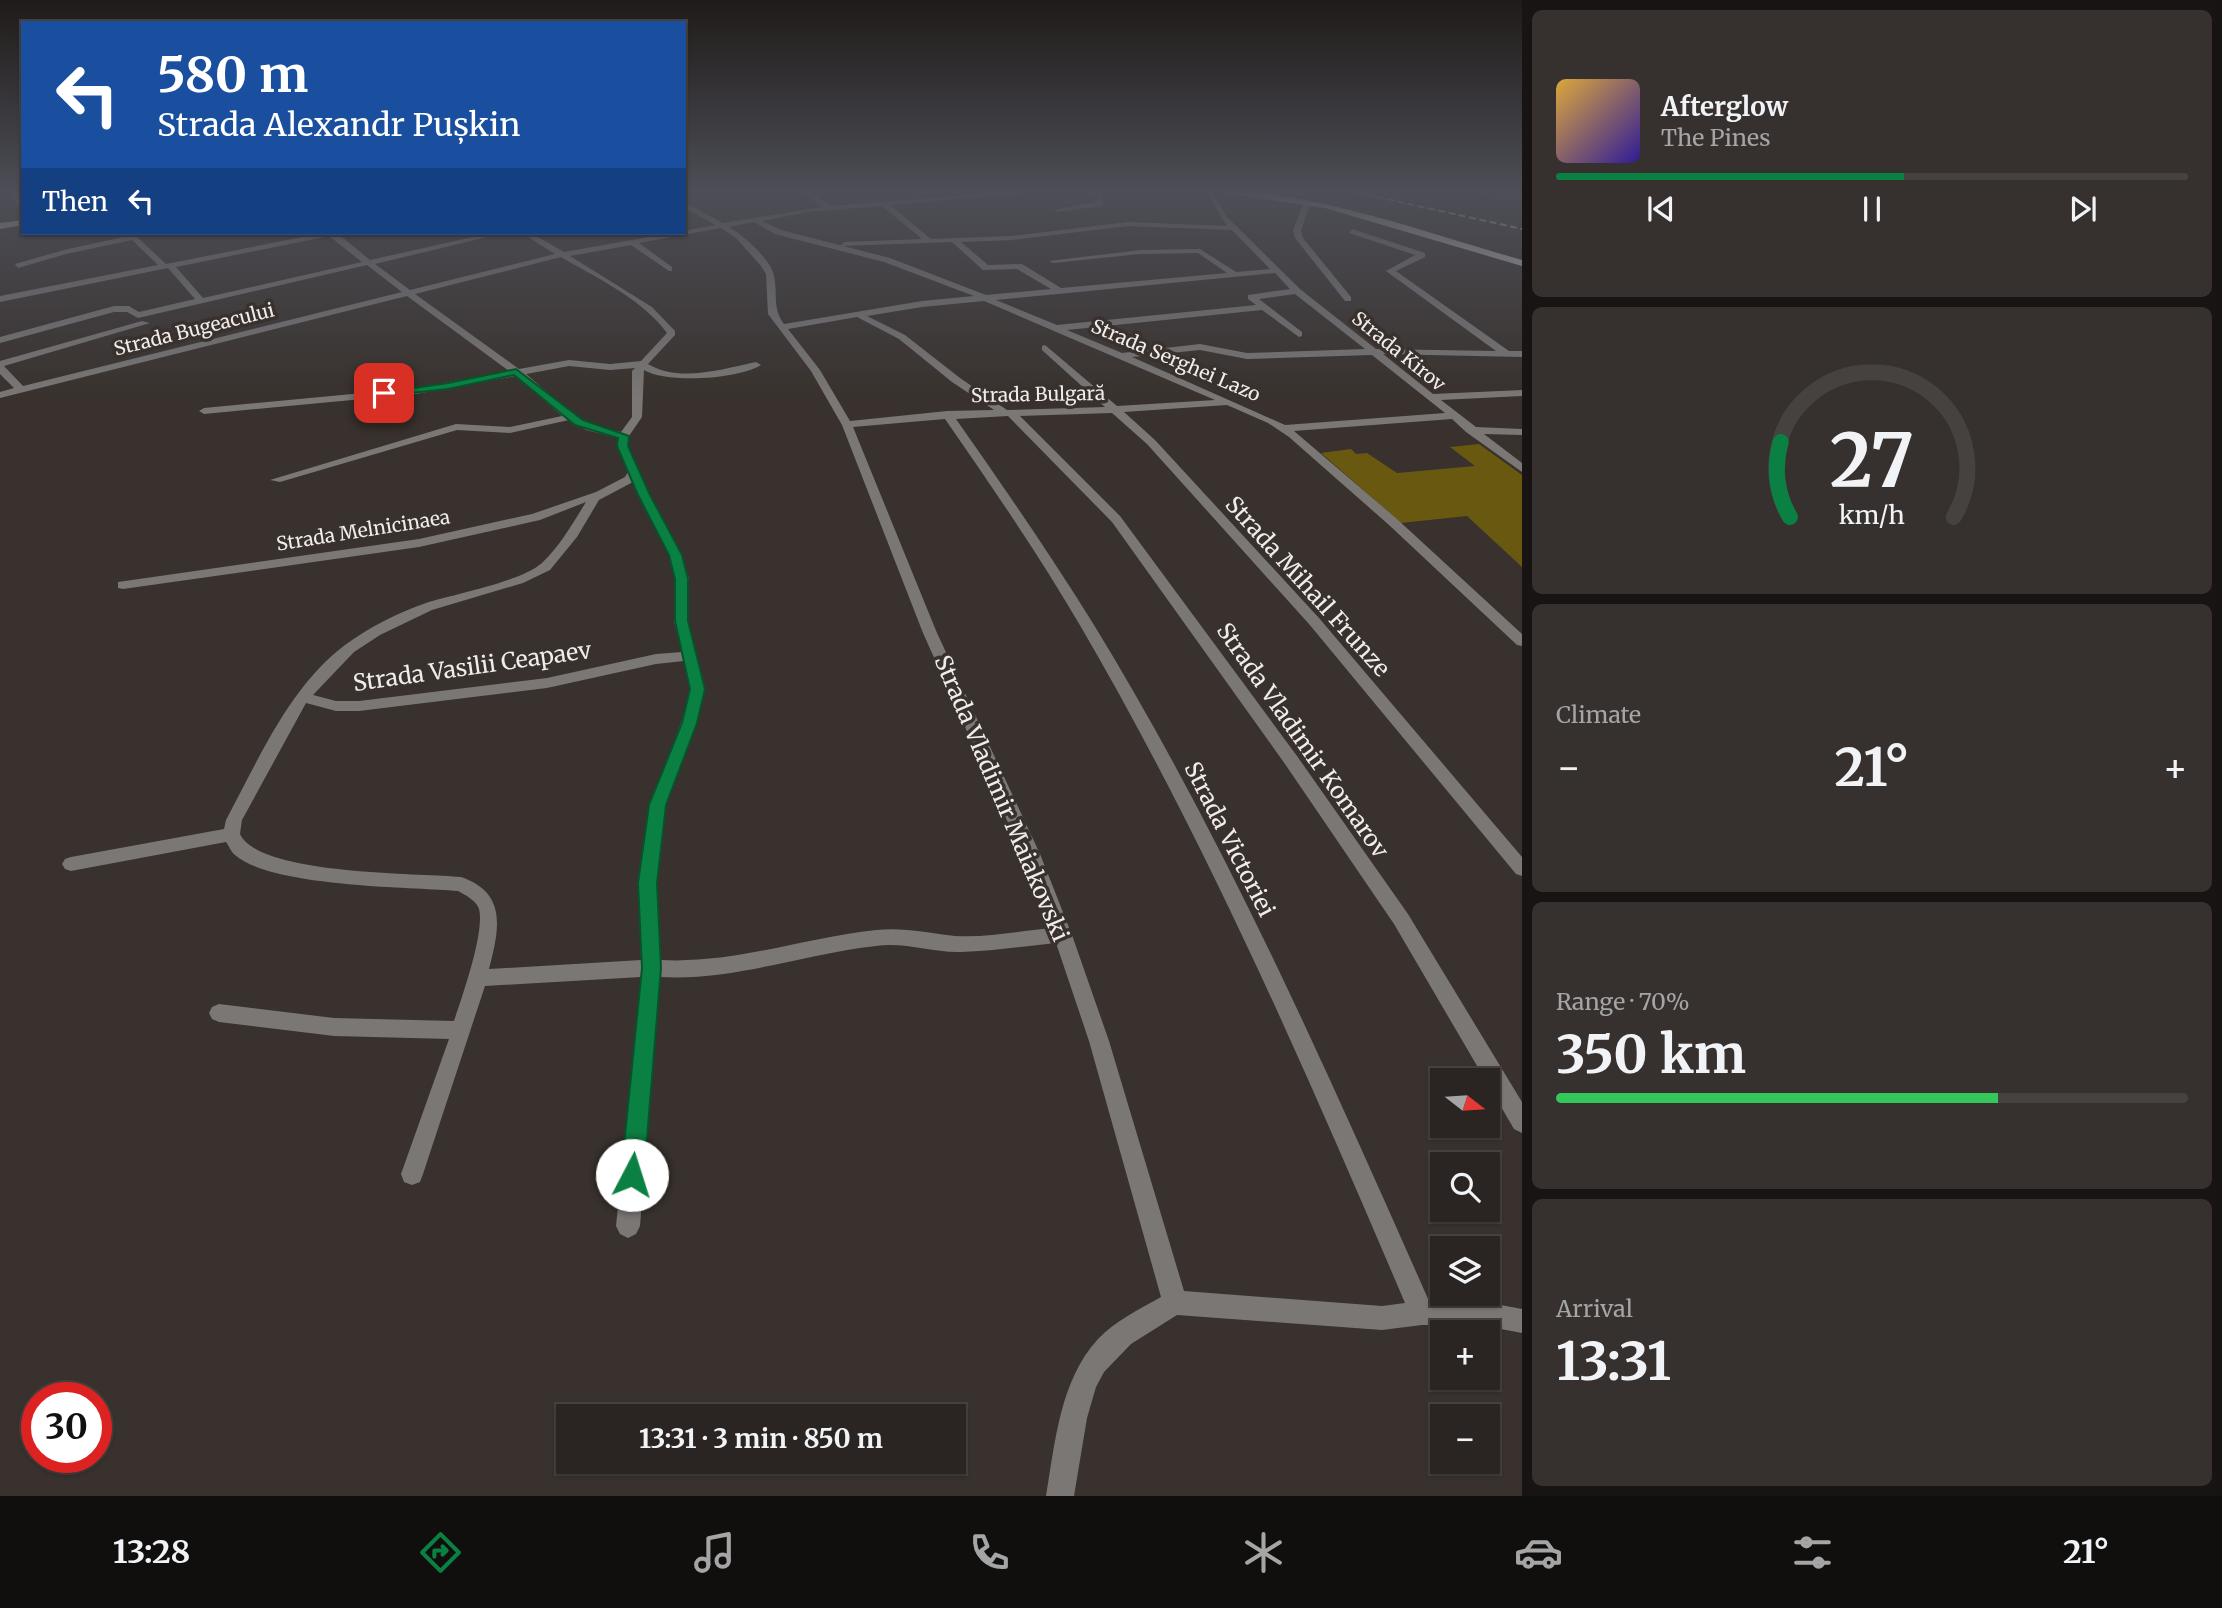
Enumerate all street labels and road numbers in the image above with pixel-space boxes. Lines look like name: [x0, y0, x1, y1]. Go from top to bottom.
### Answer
street label: Strada Bugeacului: [111, 297, 277, 361]
street label: Strada Kirov: [1347, 306, 1451, 396]
street label: Strada Serghei Lazo: [1088, 313, 1264, 407]
street label: Strada Bulgară: [971, 381, 1105, 407]
street label: Strada Mihail Frunze: [1219, 490, 1397, 682]
street label: Strada Melnicinaea: [275, 504, 451, 556]
street label: Strada Vladimir Komarov: [1211, 617, 1396, 864]
street label: Strada Vasilii Ceapaev: [351, 635, 594, 697]
street label: Strada Vladimir Maiakovski: [928, 651, 1076, 945]
street label: Strada Victoriei: [1178, 757, 1282, 921]

